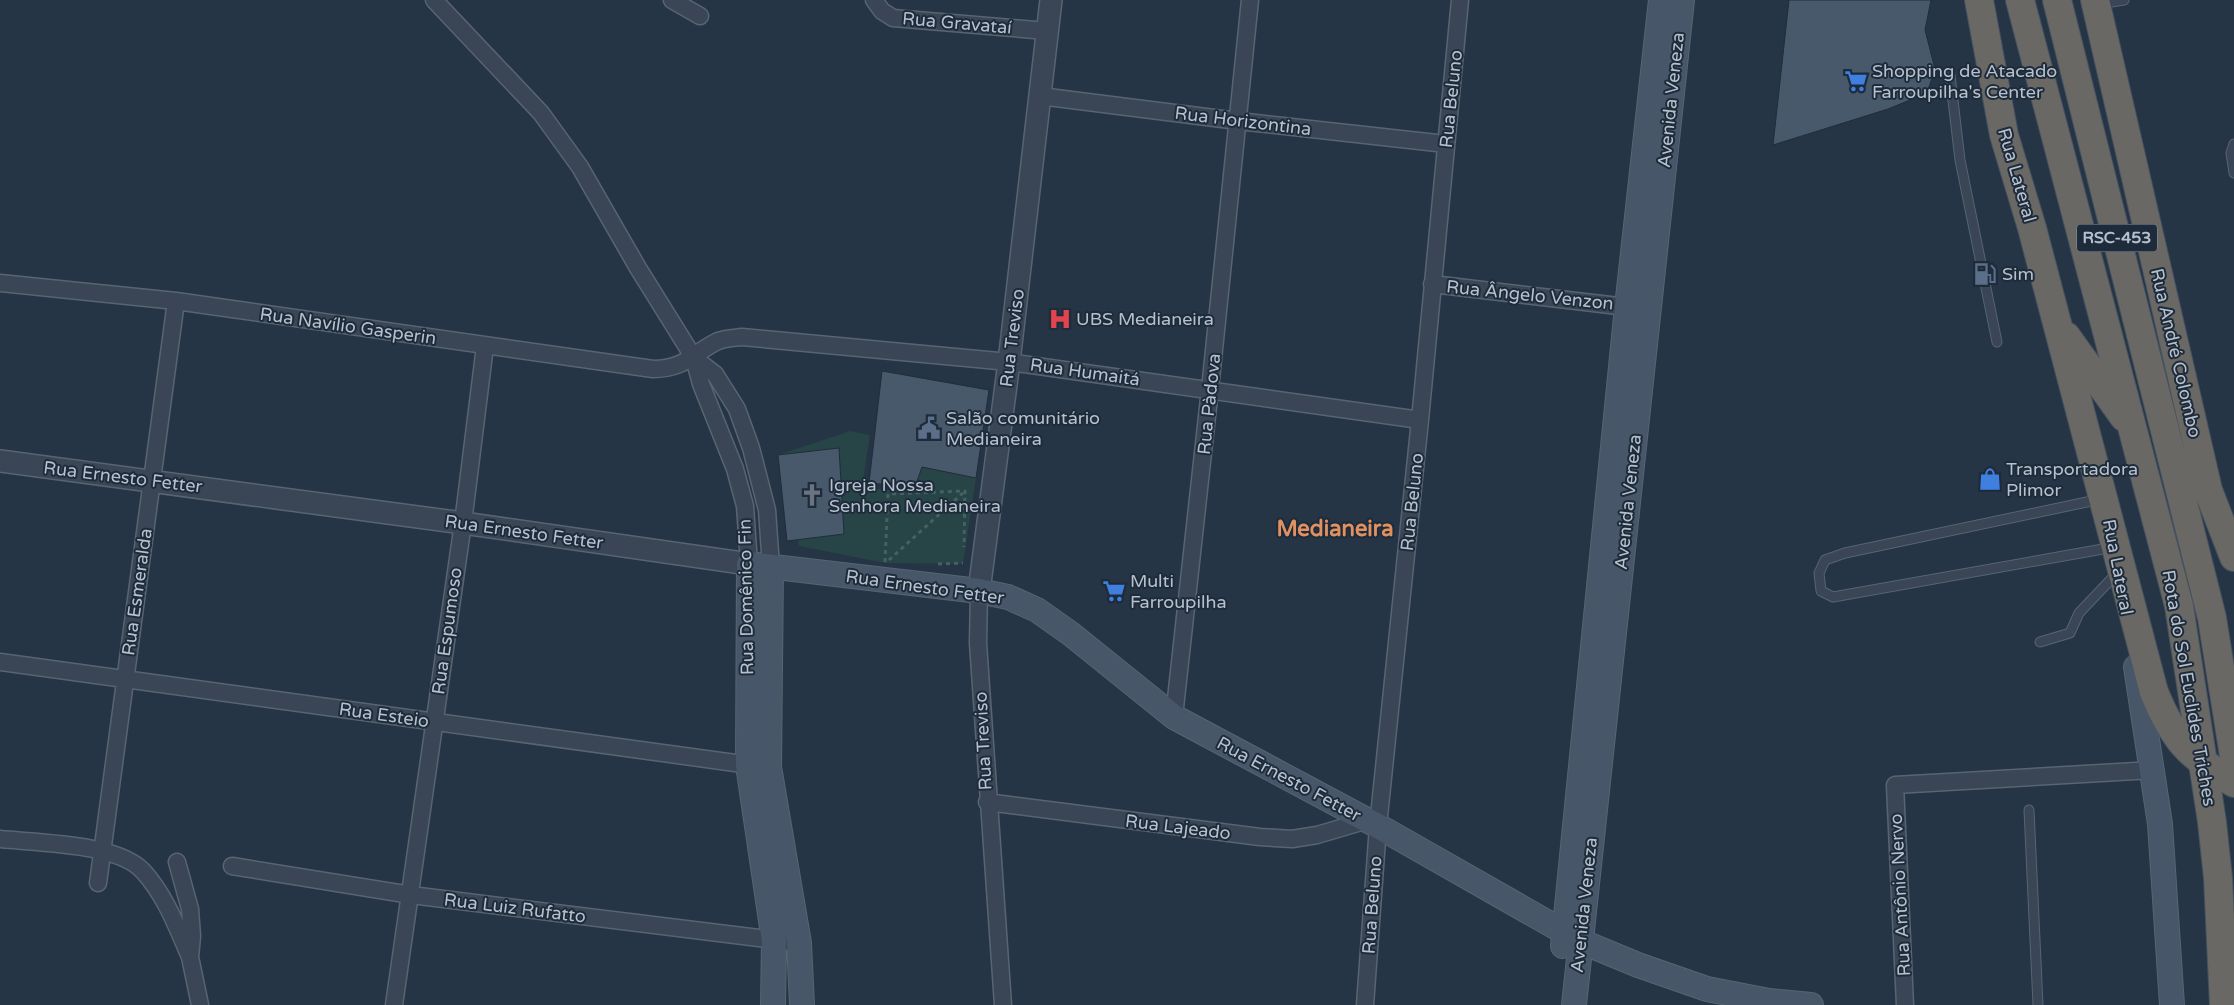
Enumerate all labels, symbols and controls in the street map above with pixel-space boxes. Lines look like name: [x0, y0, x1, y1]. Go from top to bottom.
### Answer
street label: Rua Gravataí: [901, 7, 1013, 39]
street label: Avenida Veneza: [1653, 31, 1689, 169]
street label: Rua Beluno: [1435, 49, 1467, 149]
place label: Shopping de Atacado Farroupilha's Center: [1872, 60, 2057, 103]
supermarket icon: Shopping de Atacado Farroupilha's Center: [1843, 68, 1869, 94]
street label: Rua Horizontina: [1174, 102, 1312, 140]
street label: Rua Lateral: [1993, 125, 2041, 225]
road number: RSC-453: [2077, 224, 2157, 252]
fuel station icon: Sim: [1972, 261, 1998, 287]
place label: Sim: [2002, 263, 2034, 285]
street label: Rua André Colombo: [2146, 266, 2206, 440]
street label: Rua Ângelo Venzon: [1445, 275, 1615, 315]
street label: Rua Treviso: [995, 288, 1029, 388]
street label: Rua Navílio Gasperin: [258, 303, 438, 349]
hospital icon: UBS Medianeira: [1047, 306, 1073, 332]
place label: UBS Medianeira: [1076, 308, 1214, 330]
street label: Rua Pàdova: [1193, 352, 1225, 456]
street label: Rua Humaitá: [1029, 353, 1141, 391]
place label: Salão comunitário Medianeira: [946, 407, 1100, 450]
public building icon: Salão comunitário Medianeira: [916, 415, 942, 441]
street label: Avenida Veneza: [1610, 433, 1646, 571]
street label: Rua Beluno: [1396, 452, 1428, 552]
street label: Rua Ernesto Fetter: [42, 456, 204, 498]
place label: Transportadora Plimor: [2006, 458, 2138, 501]
shop icon: Transportadora Plimor: [1977, 466, 2003, 492]
place label: Igreja Nossa Senhora Medianeira: [829, 474, 1001, 517]
church icon: Igreja Nossa Senhora Medianeira: [799, 482, 825, 508]
street label: Rua Ernesto Fetter: [443, 510, 605, 554]
district label: Medianeira: [1276, 516, 1394, 542]
street label: Rua Lateral: [2098, 517, 2138, 617]
street label: Rua Domênico Fin: [734, 519, 758, 675]
street label: Rua Esmeralda: [117, 527, 157, 657]
street label: Rua Ernesto Fetter: [844, 565, 1006, 609]
street label: Rua Espumoso: [427, 566, 467, 696]
street label: Rota do Sol Euclides Triches: [2157, 568, 2221, 808]
place label: Multi Farroupilha: [1130, 570, 1227, 613]
supermarket icon: Multi Farroupilha: [1101, 578, 1127, 604]
street label: Rua Treviso: [969, 691, 997, 791]
street label: Rua Esteio: [337, 698, 431, 732]
street label: Rua Ernesto Fetter: [1213, 732, 1365, 826]
street label: Rua Lajeado: [1124, 810, 1232, 844]
street label: Rua Antônio Nervo: [1885, 813, 1915, 977]
street label: Avenida Veneza: [1566, 836, 1602, 974]
street label: Rua Beluno: [1358, 855, 1386, 955]
street label: Rua Luiz Rufatto: [443, 888, 587, 928]

